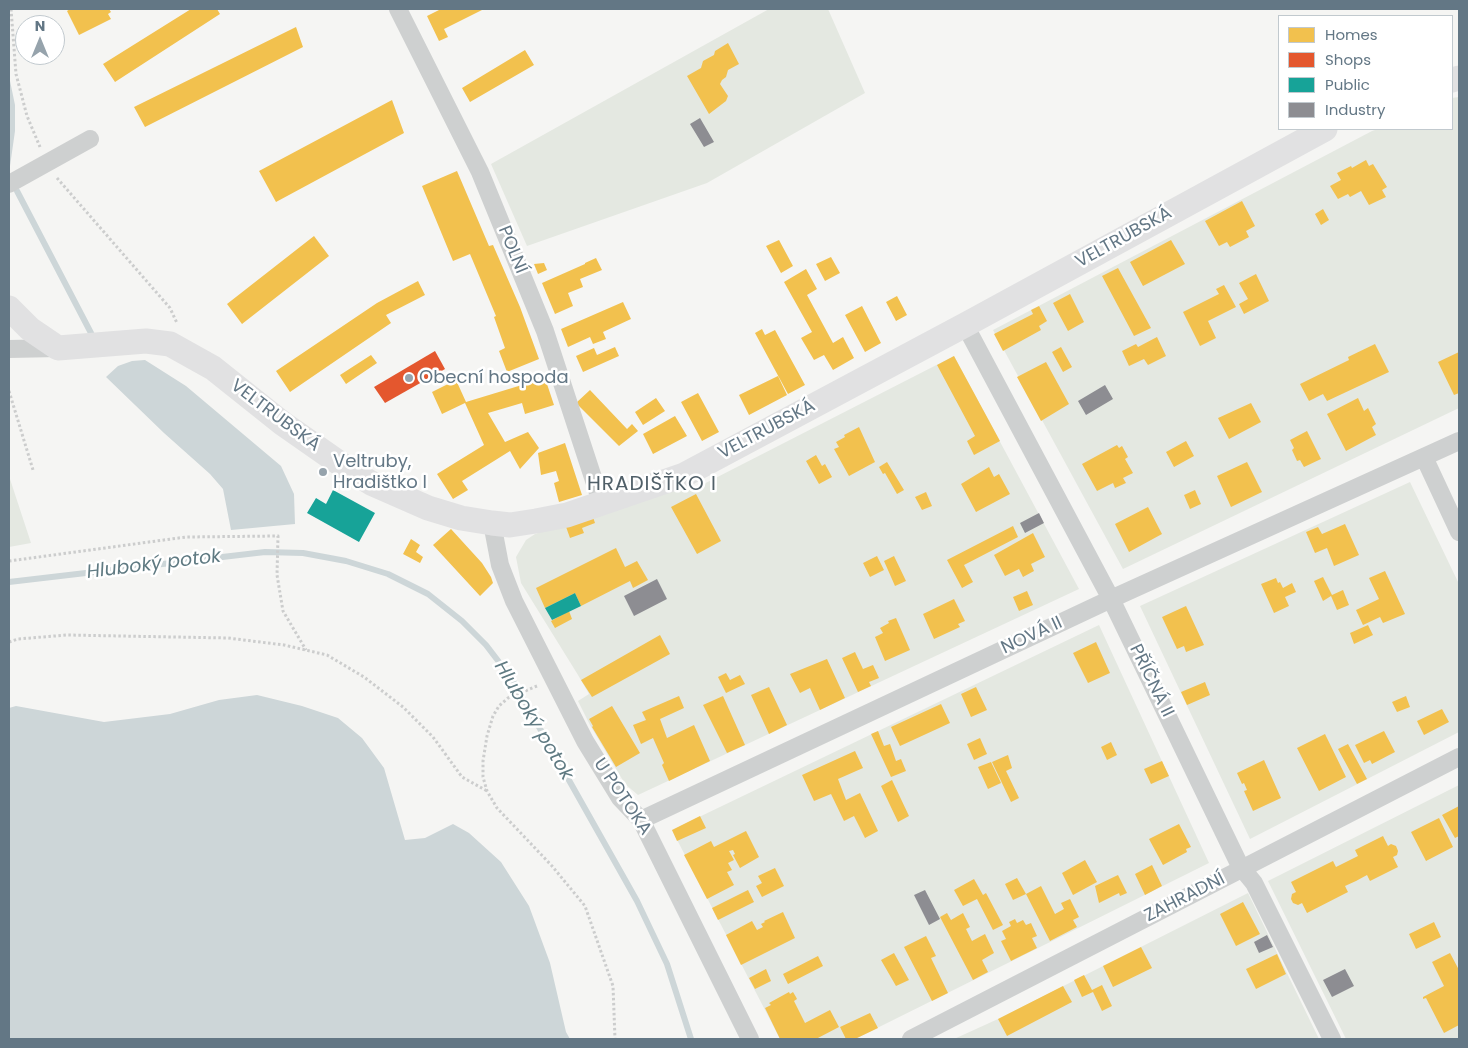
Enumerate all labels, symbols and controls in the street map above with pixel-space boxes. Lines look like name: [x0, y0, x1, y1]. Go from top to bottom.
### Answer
north arrow: [15, 15, 65, 65]
legend: [1278, 15, 1453, 130]
text: N: [35, 16, 45, 36]
text: Homes: [1325, 24, 1378, 45]
text: Shops: [1325, 49, 1371, 70]
text: Public: [1325, 74, 1370, 95]
text: Industry: [1325, 99, 1385, 120]
street label: VELTRUBSKÁ: [1072, 203, 1176, 273]
street label: POLNÍ: [493, 223, 531, 277]
place label: Obecní hospoda: [419, 367, 569, 389]
marker: Obecní hospoda: [403, 372, 415, 384]
street label: VELTRUBSKÁ: [226, 375, 324, 457]
street label: VELTRUBSKÁ: [715, 395, 819, 465]
place label: Veltruby, Hradištko I: [333, 451, 427, 494]
marker: Veltruby, Hradištko I: [317, 466, 329, 478]
district label: HRADIŠŤKO I: [586, 473, 718, 497]
water label: Hluboký potok: [86, 545, 222, 585]
street label: NOVÁ II: [998, 613, 1066, 659]
street label: PŘÍČNÁ II: [1124, 641, 1178, 721]
water label: Hluboký potok: [488, 657, 578, 785]
street label: U POTOKA: [588, 754, 656, 840]
street label: ZAHRADNÍ: [1141, 869, 1229, 927]

